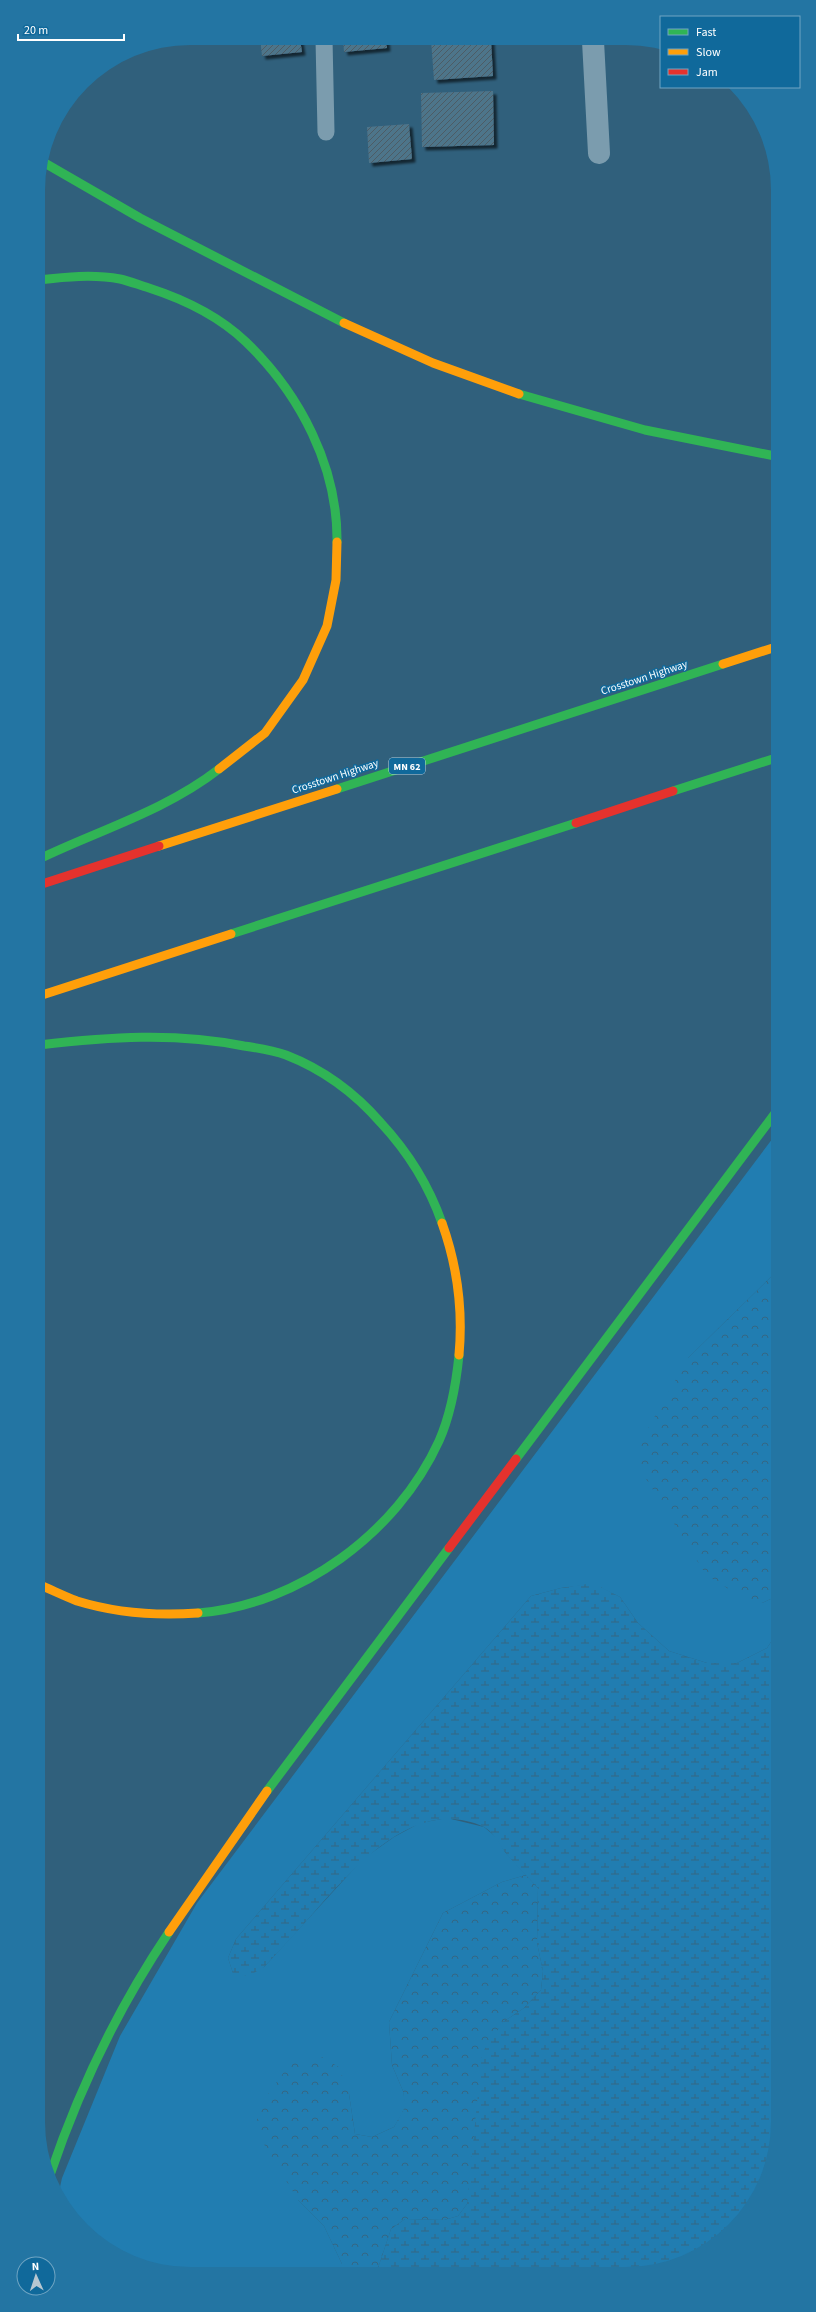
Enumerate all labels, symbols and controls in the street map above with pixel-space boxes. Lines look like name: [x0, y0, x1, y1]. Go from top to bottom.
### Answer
scale bar: [18, 16, 124, 42]
legend: [660, 16, 800, 88]
text: 20 m: [24, 22, 48, 39]
text: Fast: [696, 24, 716, 41]
text: Slow: [696, 44, 721, 61]
text: Jam: [696, 64, 718, 81]
street label: Crosstown Highway: [599, 656, 689, 699]
street label: Crosstown Highway: [290, 755, 380, 798]
road number: MN 62: [389, 758, 425, 774]
north arrow: [16, 2256, 56, 2296]
text: N: [31, 2259, 40, 2274]

